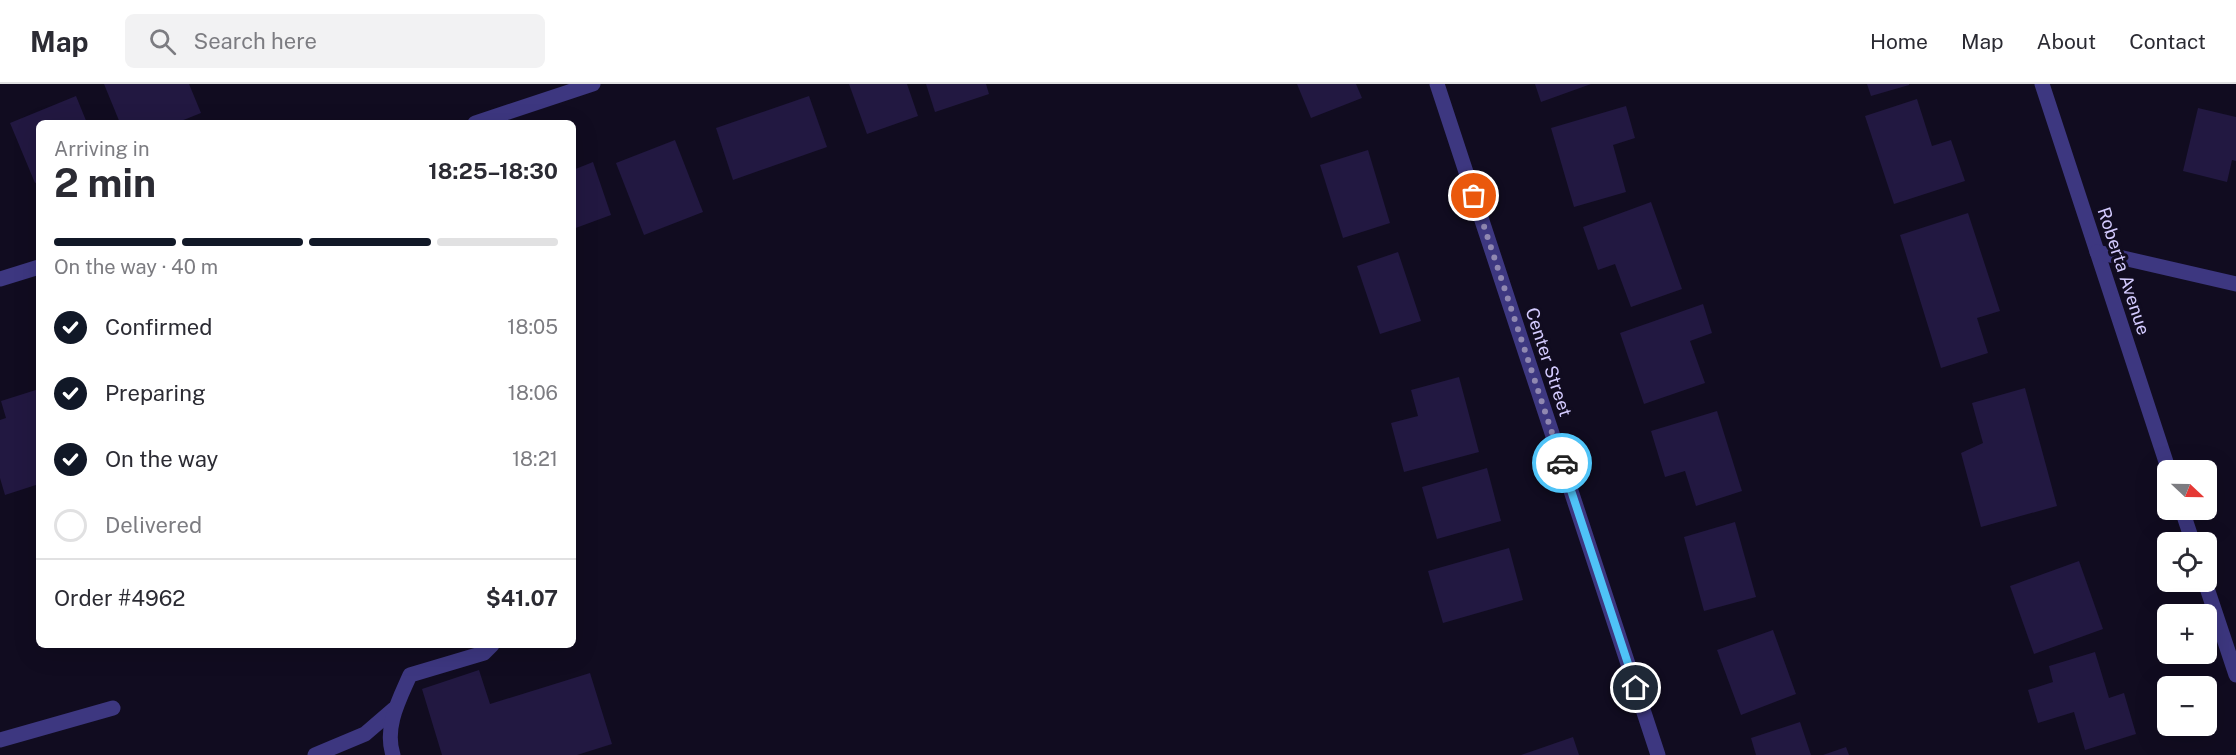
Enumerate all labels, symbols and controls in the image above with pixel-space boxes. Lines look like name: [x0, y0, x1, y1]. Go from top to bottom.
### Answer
search box: [125, 14, 545, 68]
text: Map: [30, 25, 89, 58]
icon: search: [146, 25, 179, 58]
text: Search here: [194, 28, 317, 54]
text: Home: [1870, 29, 1928, 54]
text: Map: [1961, 29, 2004, 54]
text: About: [2037, 29, 2096, 54]
text: Contact: [2129, 29, 2206, 54]
text: Arriving in: [54, 137, 149, 161]
text: 18:25–18:30: [428, 158, 558, 184]
text: 2 min: [54, 160, 156, 206]
pin: [1448, 170, 1499, 221]
icon: bag: [1457, 179, 1490, 212]
street label: Roberta Avenue: [2093, 205, 2155, 337]
text: On the way · 40 m: [54, 255, 218, 279]
street label: Center Street: [1521, 305, 1577, 419]
icon: check: [54, 311, 87, 344]
text: Confirmed: [105, 314, 212, 340]
text: 18:05: [507, 315, 558, 339]
icon: check: [54, 377, 87, 410]
text: Preparing: [105, 380, 206, 406]
text: 18:06: [508, 381, 558, 405]
courier: [1532, 433, 1592, 493]
icon: check: [54, 443, 87, 476]
text: On the way: [105, 446, 218, 472]
text: 18:21: [512, 447, 558, 471]
icon: car: [1546, 447, 1579, 480]
north arrow: [2157, 460, 2217, 520]
map controls: [2157, 460, 2217, 736]
text: Delivered: [105, 512, 202, 538]
button: locate: [2157, 532, 2217, 592]
text: Order #4962: [54, 585, 185, 611]
text: $41.07: [486, 585, 558, 611]
button: +: [2157, 604, 2217, 664]
pin: [1610, 662, 1661, 713]
icon: home: [1619, 671, 1652, 704]
button: −: [2157, 676, 2217, 736]

